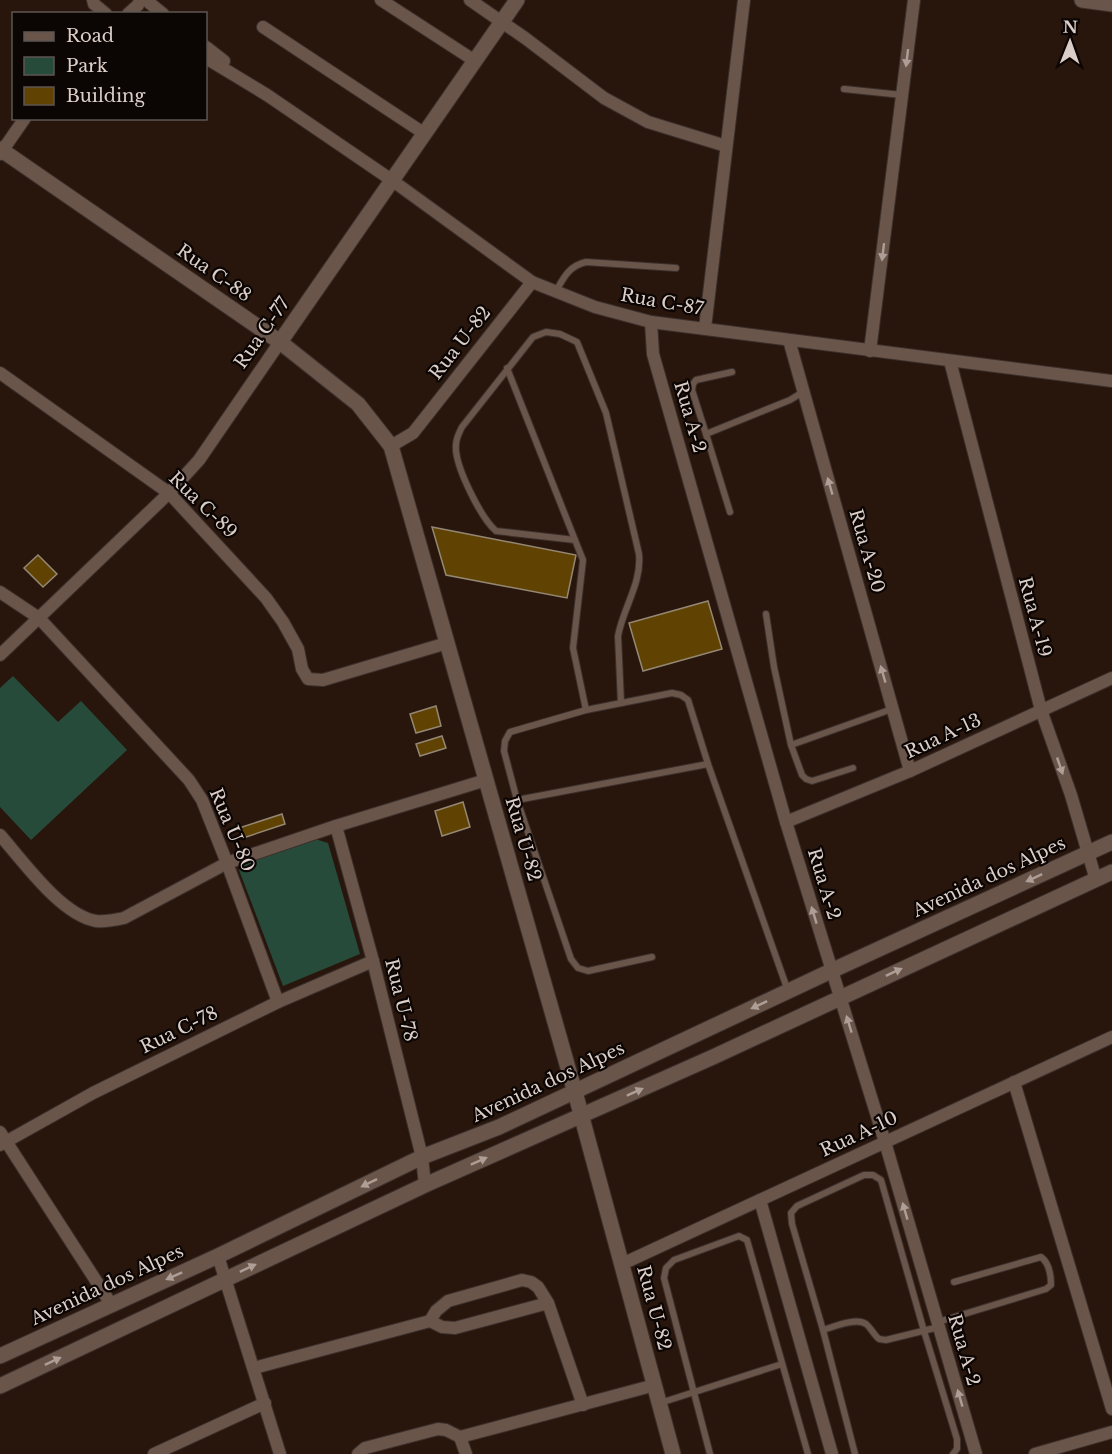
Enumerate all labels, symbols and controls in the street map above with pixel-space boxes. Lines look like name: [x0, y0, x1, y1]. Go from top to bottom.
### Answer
legend: [12, 12, 207, 120]
north arrow: [1040, 12, 1100, 72]
text: N: [1063, 17, 1078, 37]
text: Road: [66, 25, 114, 47]
one-way arrow: [902, 49, 911, 68]
text: Park: [66, 55, 108, 77]
text: Building: [66, 85, 145, 107]
street label: Rua C-88: [173, 239, 255, 307]
one-way arrow: [878, 242, 887, 261]
street label: Rua C-87: [619, 284, 706, 320]
street label: Rua C-77: [230, 292, 295, 373]
street label: Rua U-82: [425, 302, 495, 384]
street label: Rua A-2: [669, 379, 711, 455]
street label: Rua C-89: [164, 467, 242, 543]
one-way arrow: [825, 477, 835, 496]
street label: Rua A-20: [845, 506, 889, 596]
street label: Rua A-19: [1014, 575, 1056, 659]
one-way arrow: [878, 665, 887, 683]
street label: Rua A-13: [901, 709, 985, 763]
one-way arrow: [1056, 757, 1066, 775]
street label: Rua U-80: [205, 785, 259, 875]
street label: Rua U-82: [500, 794, 546, 884]
street label: Avenida dos Alpes: [908, 832, 1069, 923]
street label: Rua A-2: [803, 846, 845, 922]
one-way arrow: [1026, 873, 1043, 882]
one-way arrow: [809, 906, 818, 924]
street label: Rua U-78: [380, 956, 422, 1044]
one-way arrow: [885, 968, 902, 977]
one-way arrow: [751, 1000, 768, 1009]
street label: Rua C-78: [137, 1002, 221, 1058]
one-way arrow: [844, 1015, 853, 1033]
street label: Avenida dos Alpes: [467, 1037, 628, 1128]
one-way arrow: [626, 1087, 644, 1097]
street label: Rua A-10: [817, 1106, 901, 1162]
one-way arrow: [470, 1156, 488, 1165]
one-way arrow: [361, 1178, 378, 1188]
one-way arrow: [900, 1202, 909, 1220]
street label: Avenida dos Alpes: [26, 1240, 187, 1331]
street label: Rua U-82: [632, 1263, 676, 1353]
one-way arrow: [240, 1264, 257, 1273]
one-way arrow: [166, 1271, 183, 1280]
street label: Rua A-2: [943, 1312, 985, 1388]
one-way arrow: [45, 1356, 62, 1365]
one-way arrow: [955, 1389, 964, 1407]

